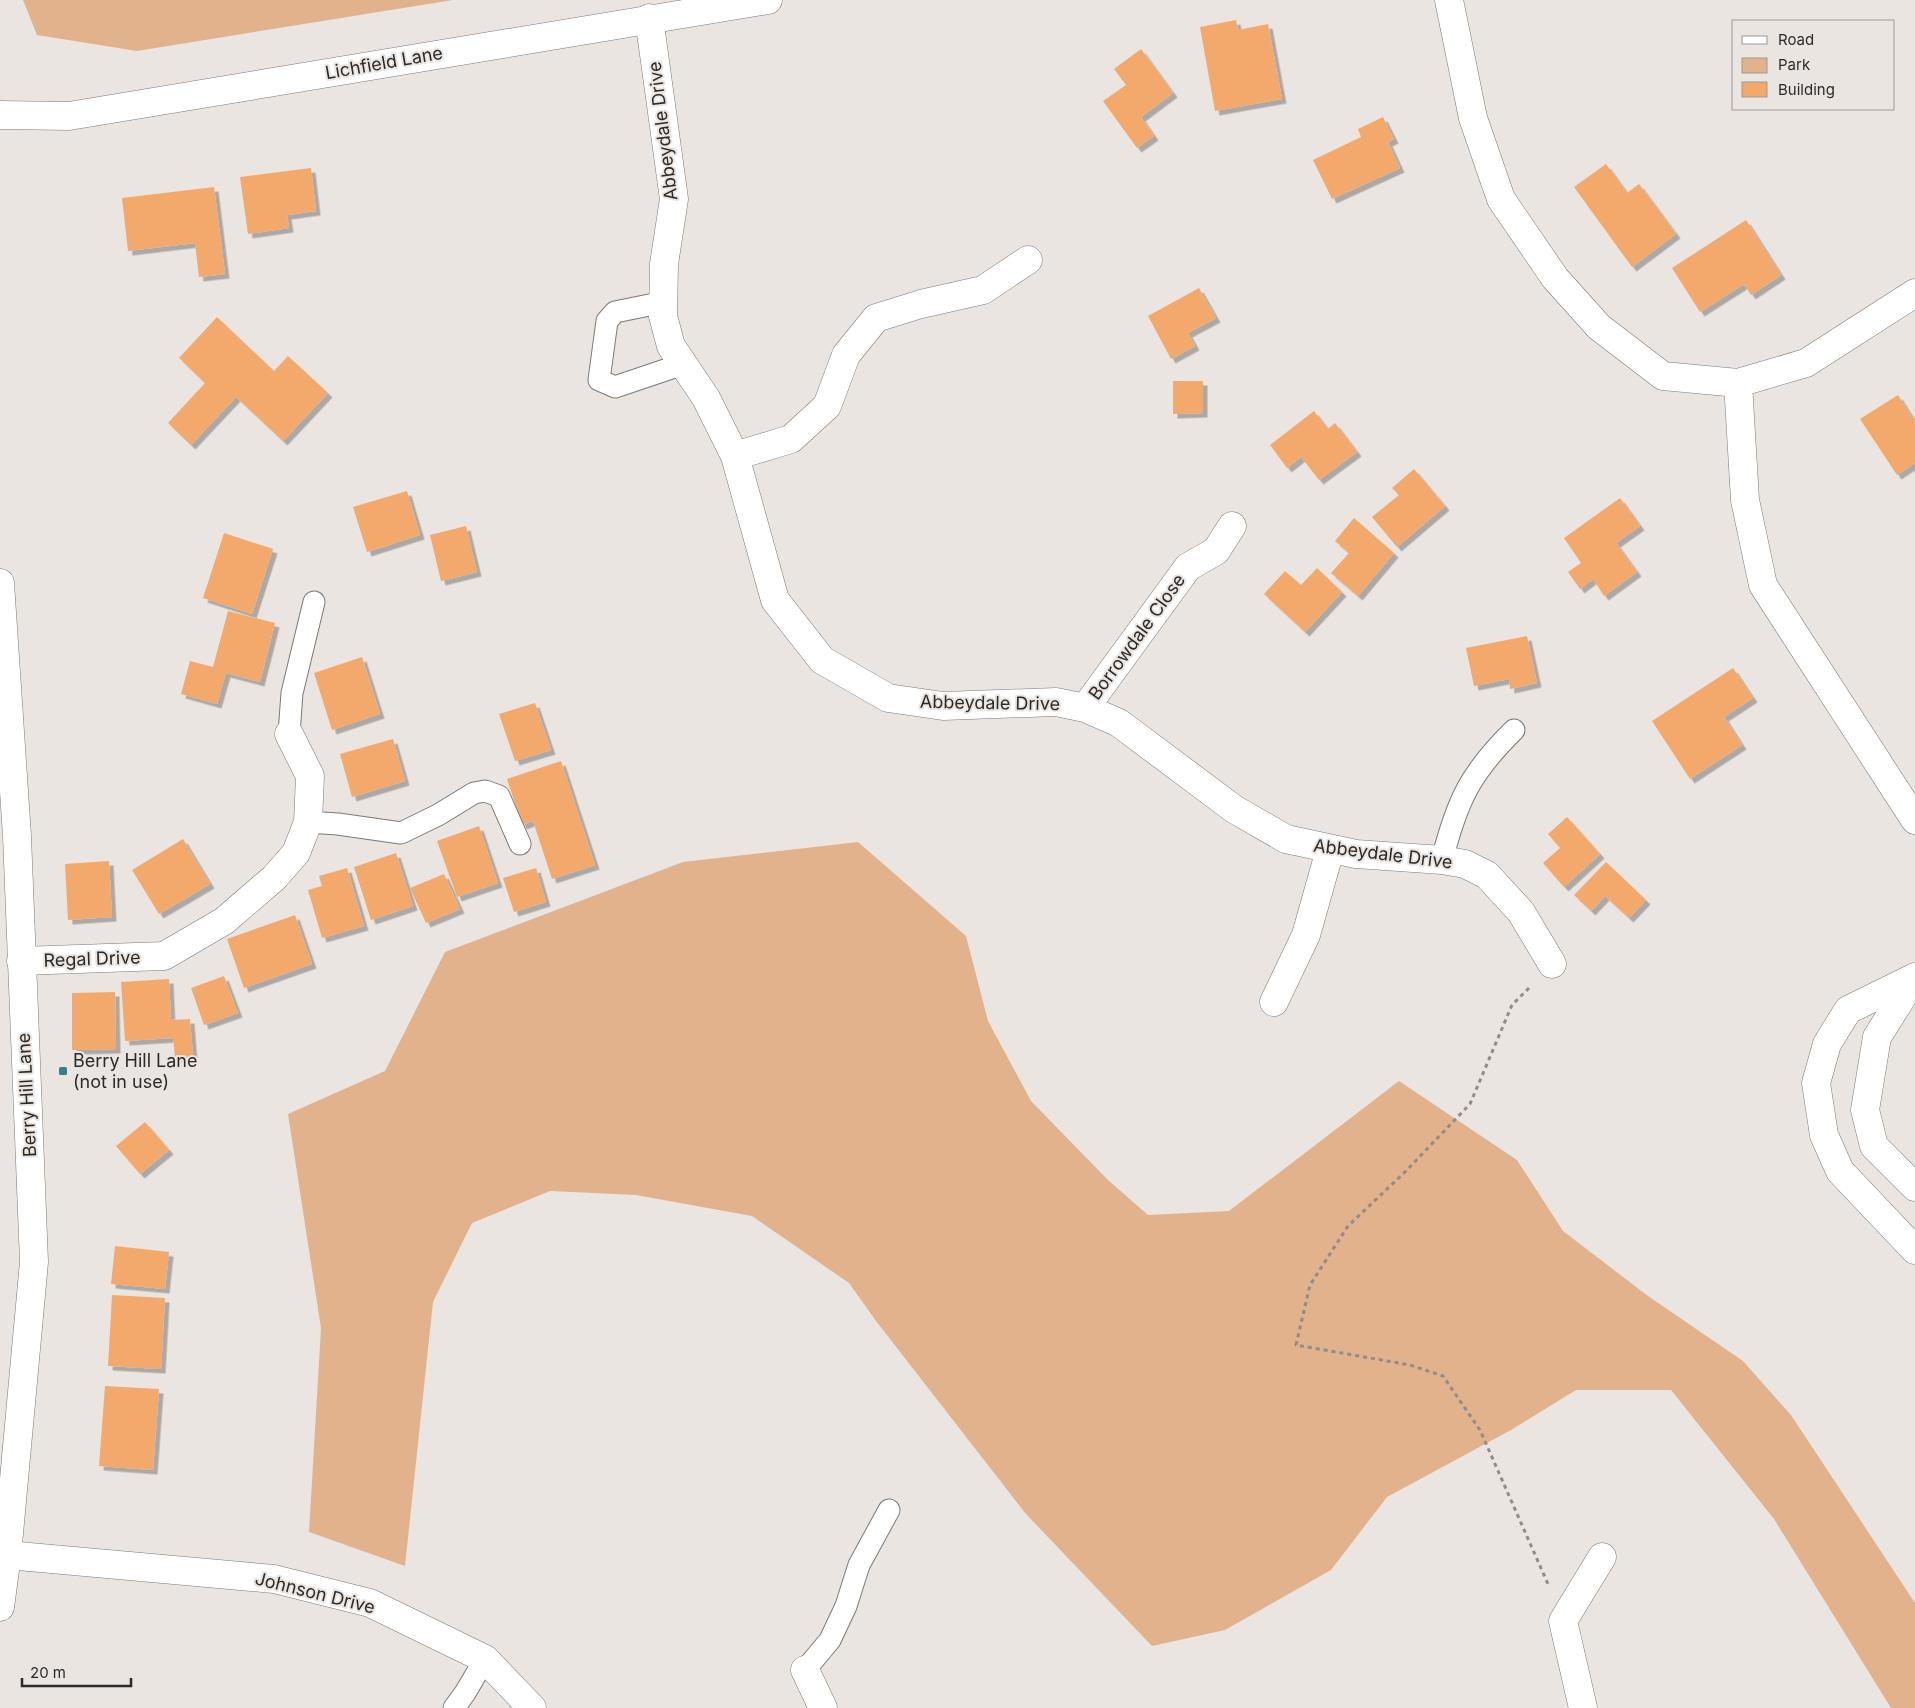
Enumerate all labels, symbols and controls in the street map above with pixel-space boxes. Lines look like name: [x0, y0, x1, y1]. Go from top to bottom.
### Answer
legend: [1732, 20, 1895, 110]
text: Road: [1778, 30, 1814, 49]
street label: Lichfield Lane: [324, 42, 444, 83]
text: Park: [1778, 55, 1811, 74]
street label: Abbeydale Drive: [644, 60, 681, 202]
text: Building: [1778, 80, 1835, 99]
street label: Borrowdale Close: [1084, 570, 1189, 704]
street label: Abbeydale Drive: [920, 691, 1060, 714]
street label: Abbeydale Drive: [1312, 835, 1454, 872]
street label: Regal Drive: [43, 946, 141, 971]
street label: Berry Hill Lane: [13, 1032, 40, 1158]
place label: Berry Hill Lane (not in use): [73, 1050, 198, 1092]
marker: Berry Hill Lane (not in use): [57, 1065, 69, 1077]
street label: Johnson Drive: [253, 1567, 377, 1618]
scale bar: [22, 1656, 131, 1688]
text: 20 m: [30, 1663, 66, 1682]

